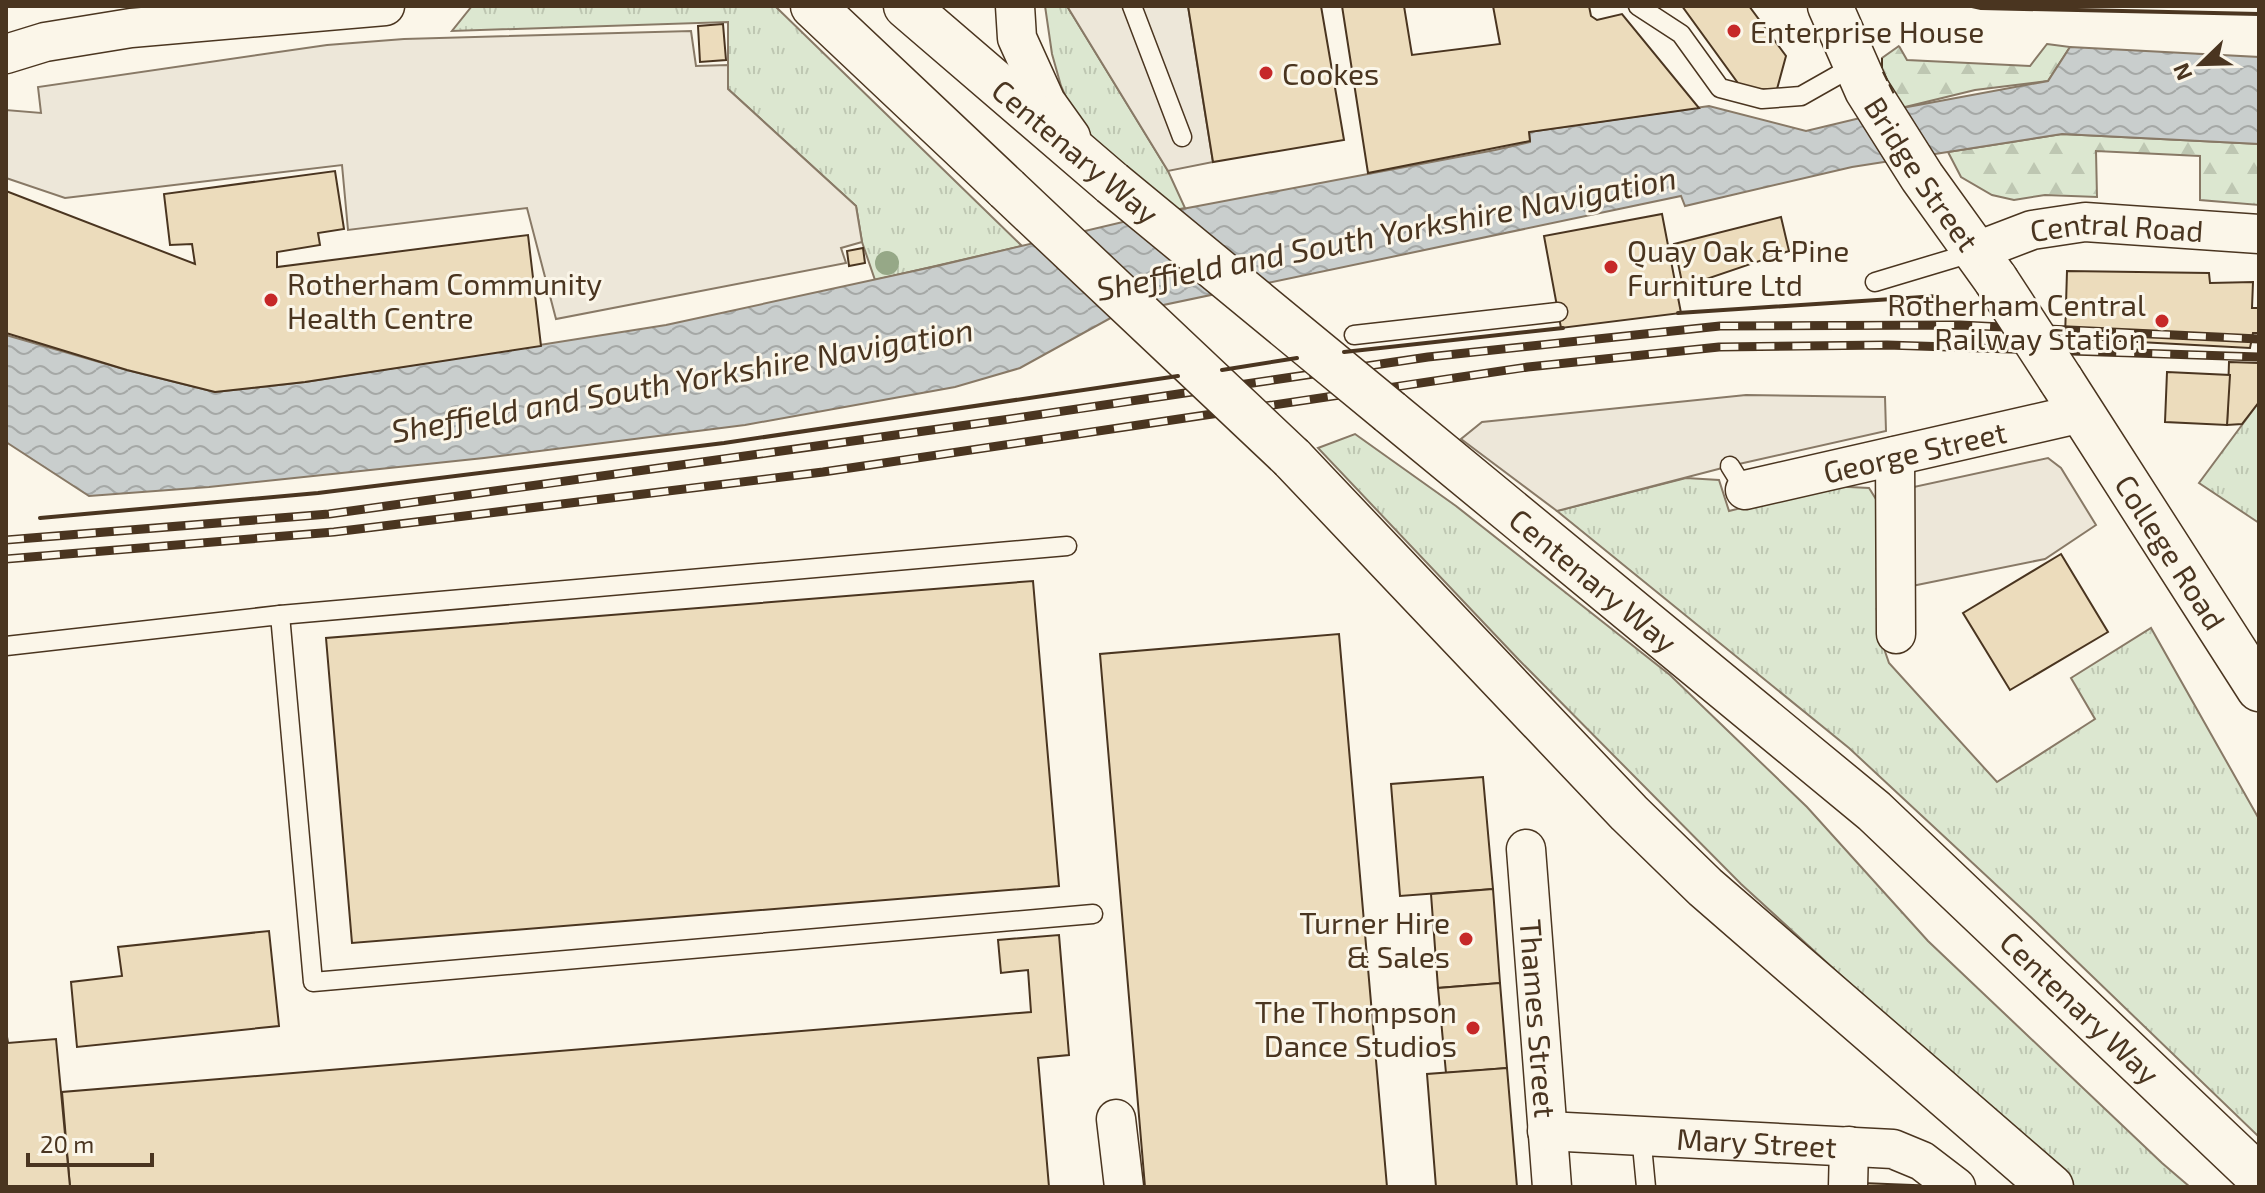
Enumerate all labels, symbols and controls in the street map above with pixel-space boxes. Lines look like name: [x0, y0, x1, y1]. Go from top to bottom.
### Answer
place label: Enterprise House: [1750, 13, 1984, 49]
marker: Enterprise House: [1725, 22, 1743, 40]
north arrow: [2161, 24, 2241, 104]
place label: Cookes: [1282, 55, 1379, 91]
text: N: [2167, 60, 2197, 85]
marker: Cookes: [1257, 64, 1275, 82]
street label: Centenary Way: [986, 71, 1167, 231]
street label: Bridge Street: [1858, 90, 1987, 258]
water label: Sheffield and South Yorkshire Navigation: [1093, 157, 1680, 308]
street label: Central Road: [2027, 204, 2205, 248]
place label: Quay Oak & Pine Furniture Ltd: [1627, 232, 1849, 302]
marker: Quay Oak & Pine Furniture Ltd: [1602, 258, 1620, 276]
place label: Rotherham Community Health Centre: [287, 265, 602, 335]
place label: Rotherham Central Railway Station: [1887, 286, 2146, 356]
marker: Rotherham Community Health Centre: [262, 291, 280, 309]
water label: Sheffield and South Yorkshire Navigation: [388, 309, 976, 450]
marker: Rotherham Central Railway Station: [2153, 312, 2171, 330]
street label: George Street: [1820, 413, 2010, 490]
street label: College Road: [2108, 468, 2234, 636]
street label: Centenary Way: [1503, 500, 1685, 659]
place label: Turner Hire & Sales: [1299, 904, 1450, 974]
street label: Thames Street: [1513, 918, 1565, 1119]
street label: Centenary Way: [1993, 923, 2168, 1091]
marker: Turner Hire & Sales: [1457, 930, 1475, 948]
place label: The Thompson Dance Studios: [1255, 993, 1457, 1063]
marker: The Thompson Dance Studios: [1464, 1019, 1482, 1037]
scale bar: [28, 1117, 152, 1167]
street label: Mary Street: [1676, 1120, 1838, 1164]
text: 20 m: [40, 1129, 94, 1158]

